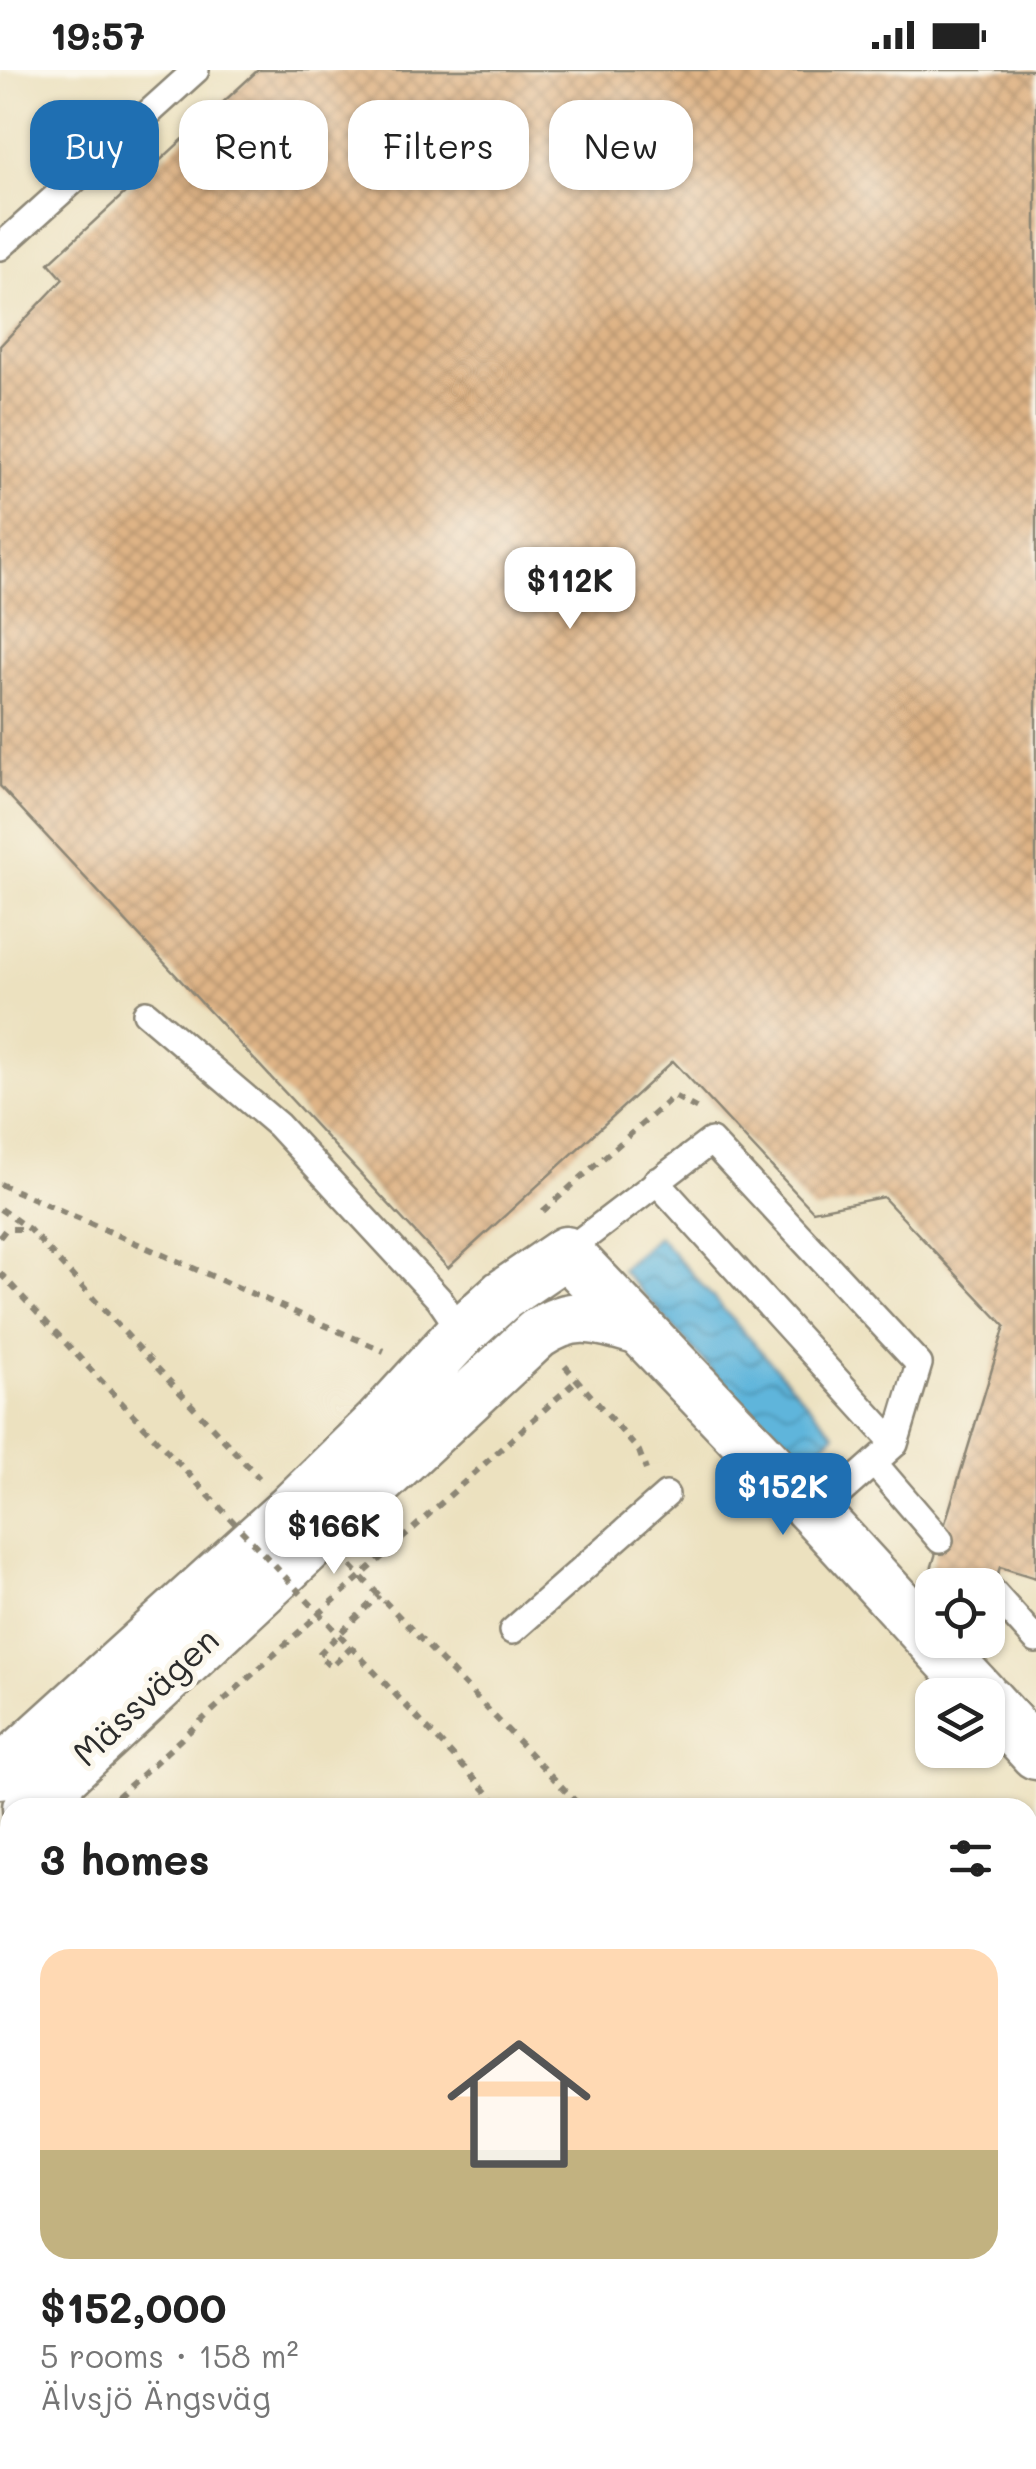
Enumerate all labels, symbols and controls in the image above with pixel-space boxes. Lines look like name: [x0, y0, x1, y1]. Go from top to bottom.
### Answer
text: 19:57: [50, 10, 145, 60]
chip: Buy: [30, 100, 159, 190]
chip: Rent: [179, 100, 328, 190]
chip: Filters: [348, 100, 529, 190]
chip: New: [549, 100, 693, 190]
pin: $112K: [500, 547, 640, 632]
text: $112K: [526, 558, 614, 600]
pin: $152K: [713, 1453, 853, 1538]
text: $152K: [737, 1464, 829, 1506]
pin: $166K: [264, 1492, 404, 1577]
text: $166K: [287, 1503, 381, 1545]
map controls: [915, 1568, 1005, 1768]
button: locate: [915, 1568, 1005, 1658]
street label: Mässvägen: [62, 1616, 228, 1775]
button: layers: [915, 1678, 1005, 1768]
text: 3 homes: [40, 1831, 210, 1886]
icon: filters: [943, 1831, 998, 1886]
icon: home: [429, 2014, 609, 2194]
text: $152,000: [40, 2279, 226, 2334]
text: 5 rooms · 158 m²: [40, 2334, 299, 2376]
text: Älvsjö Ängsväg: [40, 2376, 271, 2418]

